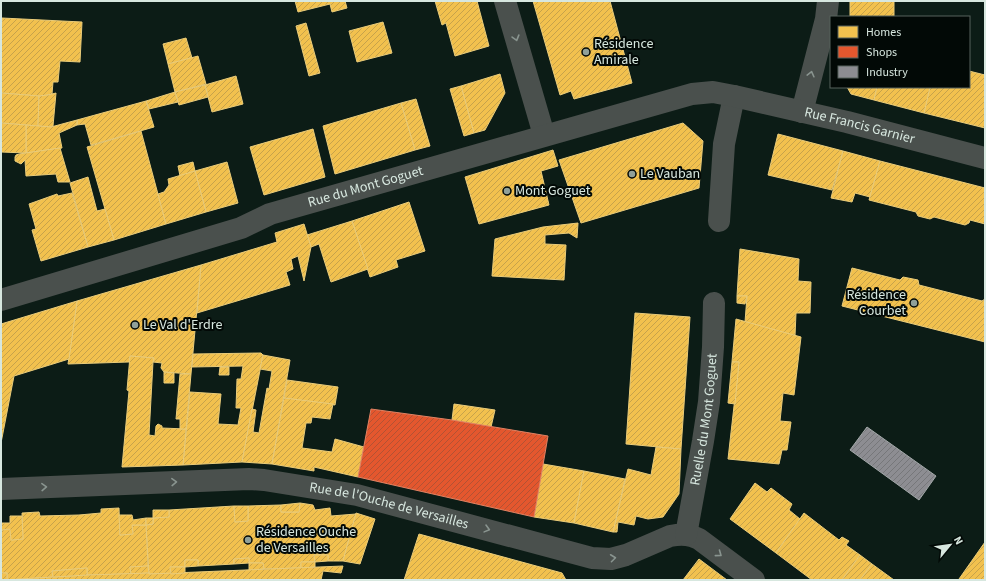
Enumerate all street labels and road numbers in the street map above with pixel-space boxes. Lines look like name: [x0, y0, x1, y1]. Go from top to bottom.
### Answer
street label: Rue Francis Garnier: [802, 102, 917, 149]
street label: Rue du Mont Goguet: [305, 161, 426, 213]
street label: Ruelle du Mont Goguet: [685, 353, 723, 487]
street label: Rue de l'Ouche de Versailles: [308, 477, 471, 535]

